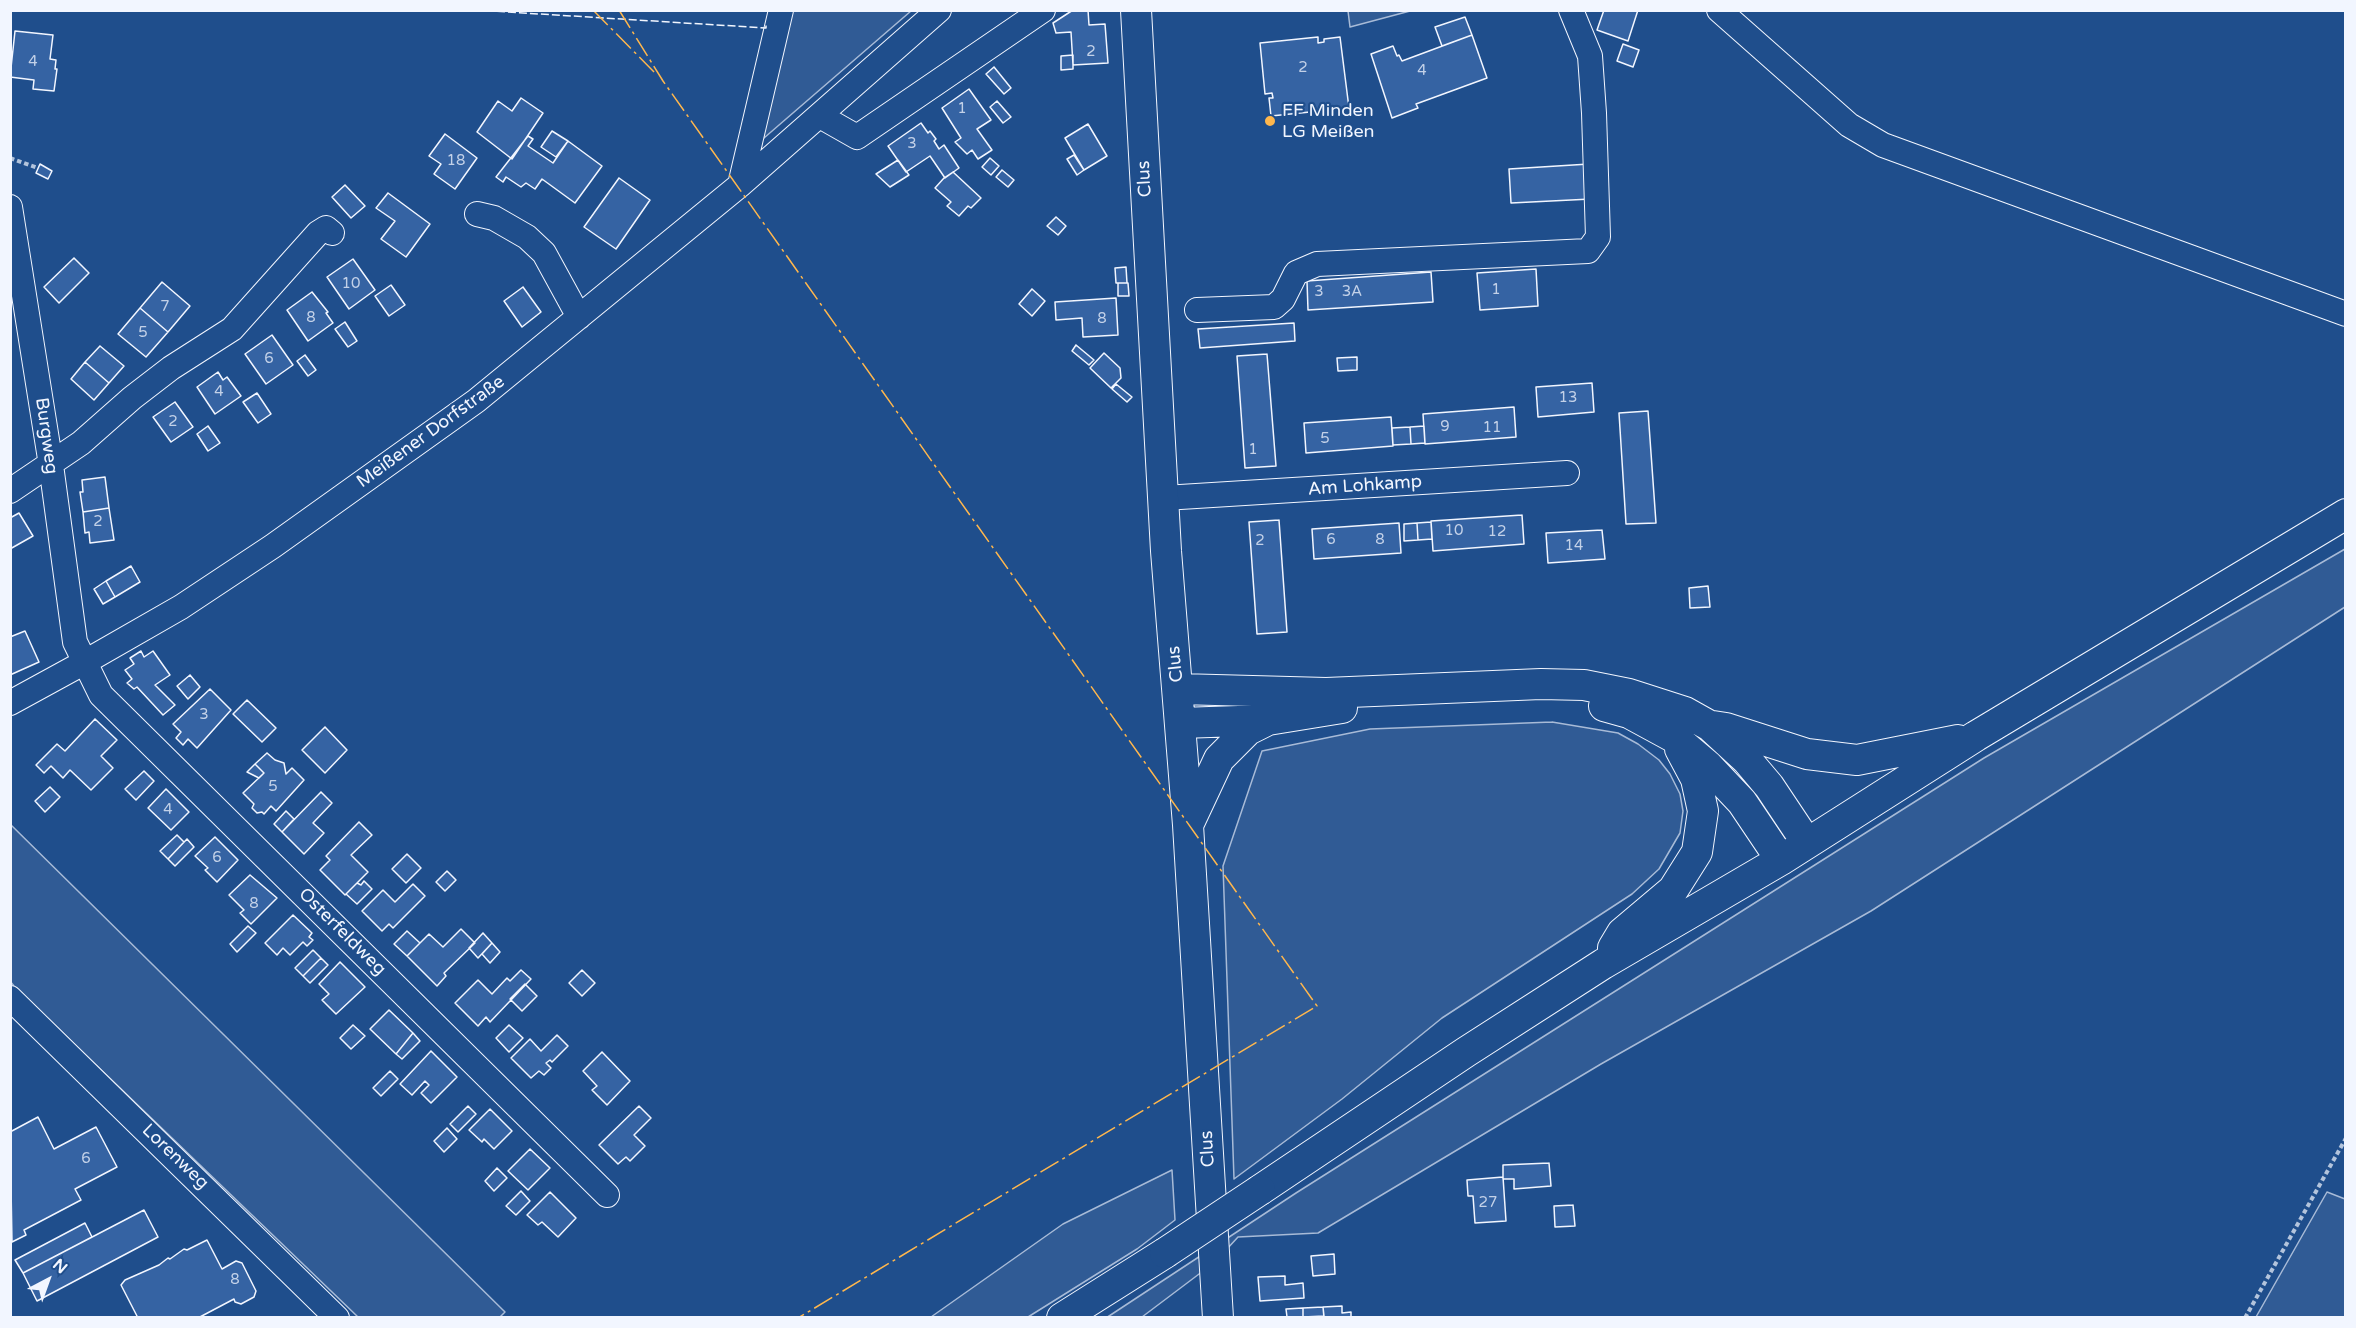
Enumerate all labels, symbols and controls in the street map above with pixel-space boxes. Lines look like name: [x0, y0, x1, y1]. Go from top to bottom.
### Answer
house number: 2: [1086, 43, 1096, 61]
house number: 4: [28, 53, 38, 71]
house number: 2: [1298, 59, 1308, 77]
house number: 4: [1417, 62, 1427, 80]
house number: 1: [957, 100, 967, 118]
place label: FF Minden LG Meißen: [1282, 100, 1375, 142]
marker: FF Minden LG Meißen: [1263, 114, 1277, 128]
house number: 3: [907, 135, 917, 153]
house number: 18: [447, 152, 465, 170]
street label: Clus: [1133, 160, 1157, 198]
house number: 10: [342, 275, 360, 293]
house number: 1: [1491, 281, 1501, 299]
house number: 3: [1314, 283, 1324, 301]
house number: 3A: [1342, 283, 1362, 301]
house number: 7: [160, 298, 170, 316]
house number: 8: [306, 309, 316, 327]
house number: 8: [1097, 310, 1107, 328]
house number: 5: [138, 324, 148, 342]
house number: 6: [264, 350, 274, 368]
street label: Meißener Dorfstraße: [353, 371, 509, 493]
house number: 4: [214, 383, 224, 401]
house number: 13: [1559, 389, 1577, 407]
street label: Burgweg: [30, 396, 62, 476]
house number: 2: [168, 413, 178, 431]
house number: 9: [1440, 418, 1450, 436]
house number: 11: [1483, 419, 1501, 437]
house number: 5: [1320, 430, 1330, 448]
house number: 1: [1248, 441, 1258, 459]
street label: Am Lohkamp: [1307, 471, 1423, 501]
house number: 2: [93, 513, 103, 531]
house number: 10: [1445, 522, 1463, 540]
house number: 12: [1488, 523, 1506, 541]
house number: 6: [1326, 531, 1336, 549]
house number: 8: [1375, 531, 1385, 549]
house number: 2: [1255, 532, 1265, 550]
house number: 14: [1565, 537, 1583, 555]
street label: Clus: [1163, 645, 1189, 683]
house number: 3: [199, 706, 209, 724]
house number: 5: [268, 778, 278, 796]
house number: 4: [163, 801, 173, 819]
house number: 6: [212, 849, 222, 867]
street label: Osterfeldweg: [294, 884, 390, 980]
house number: 8: [249, 895, 259, 913]
street label: Lorenweg: [137, 1120, 213, 1194]
street label: Clus: [1196, 1130, 1220, 1168]
house number: 6: [81, 1150, 91, 1168]
house number: 27: [1479, 1194, 1497, 1212]
north arrow: [18, 1250, 78, 1310]
text: N: [48, 1255, 71, 1278]
house number: 8: [230, 1271, 240, 1289]

